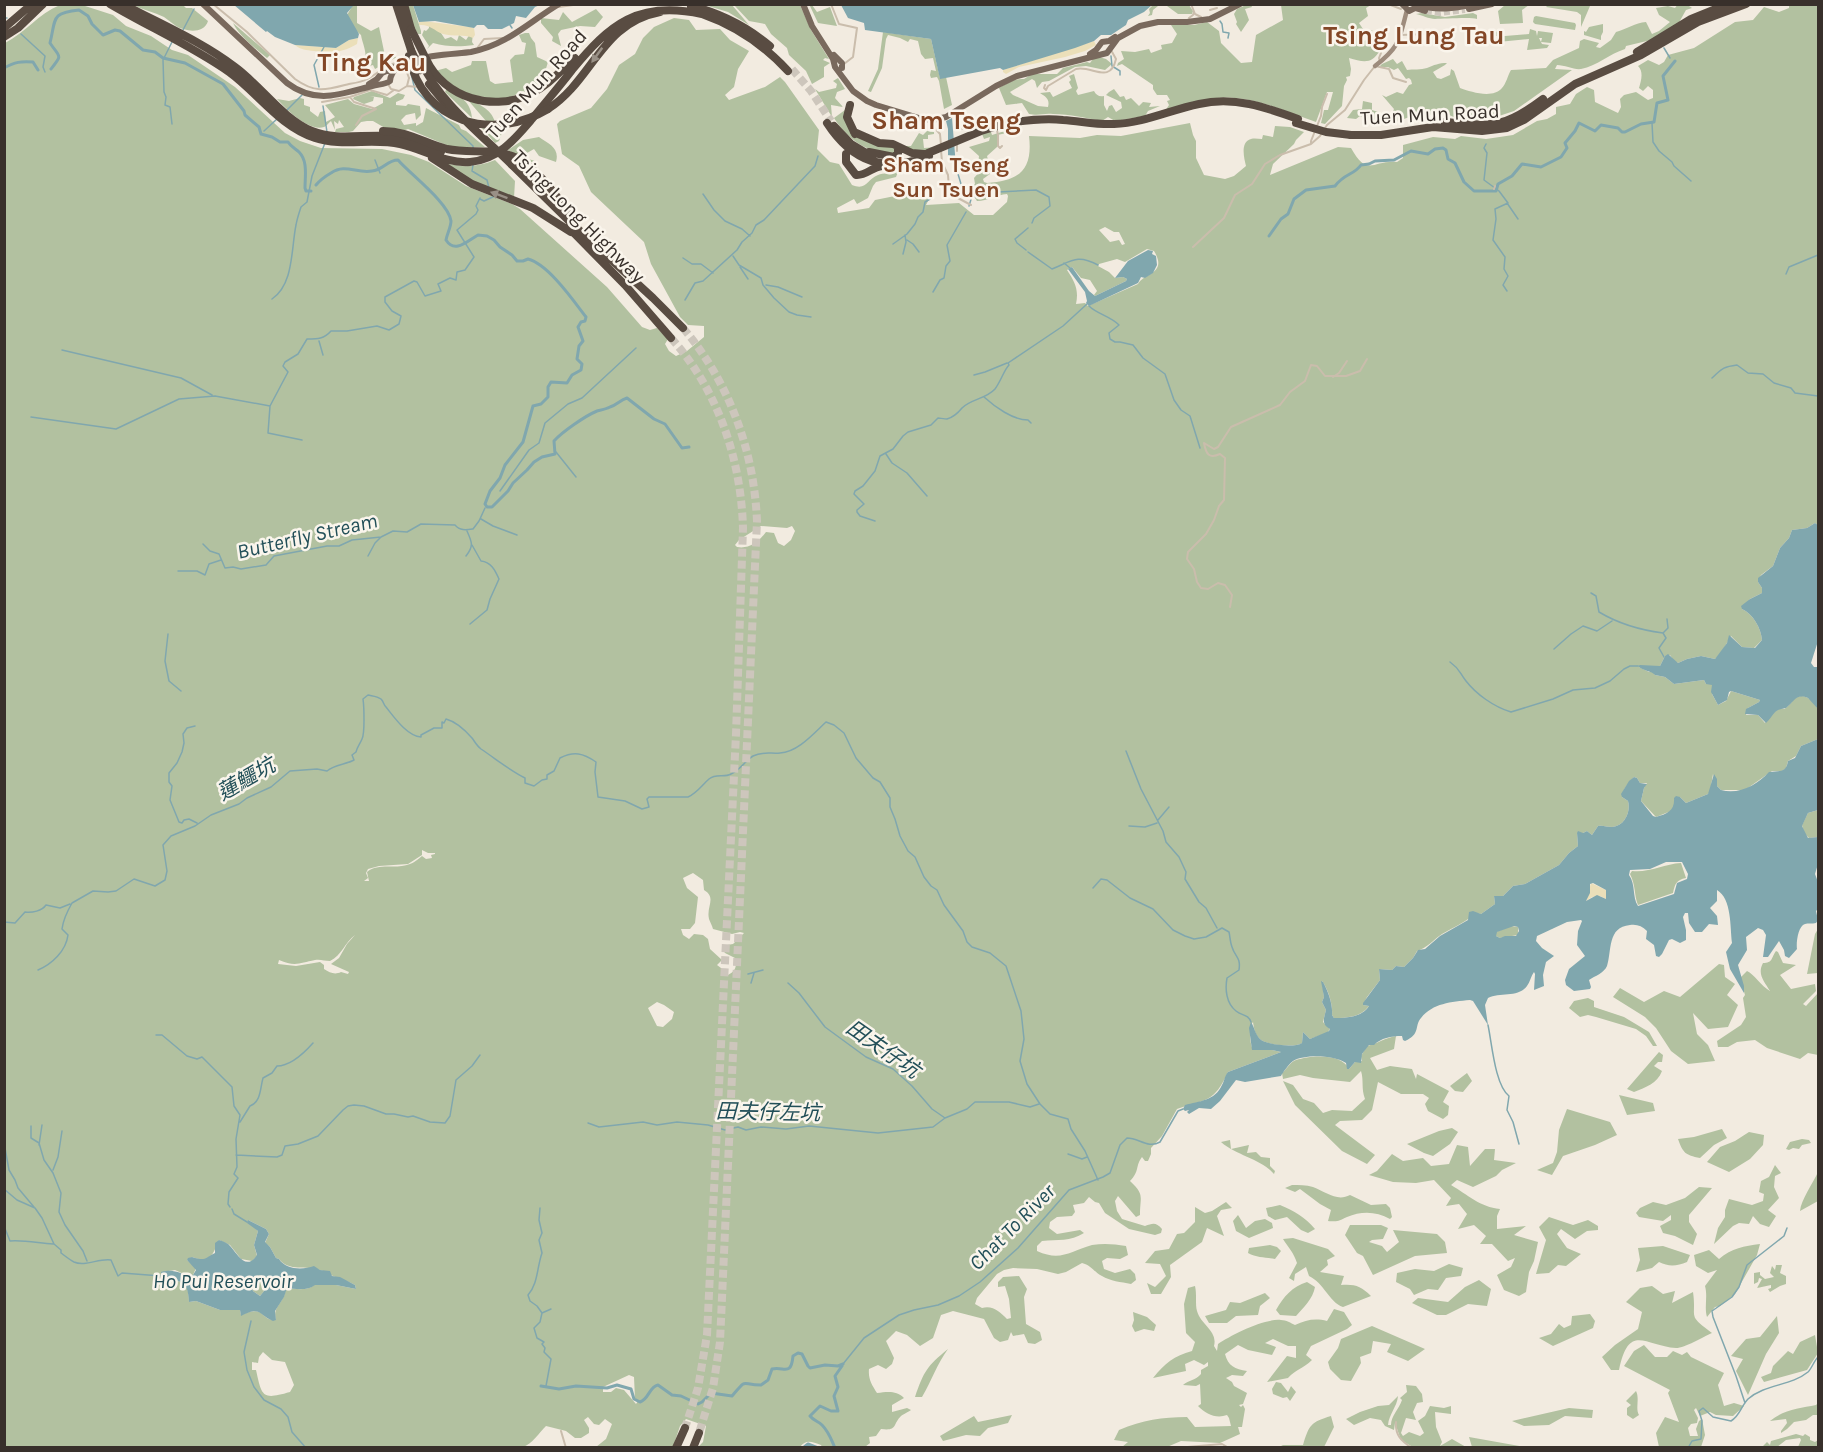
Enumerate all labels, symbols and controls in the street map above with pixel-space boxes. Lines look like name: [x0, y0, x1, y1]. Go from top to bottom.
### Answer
district label: Tsing Lung Tau: [1323, 20, 1505, 51]
street label: Tuen Mun Road: [481, 25, 592, 144]
one-way arrow: [591, 46, 603, 62]
district label: Ting Kau: [318, 47, 426, 78]
street label: Tuen Mun Road: [1360, 99, 1500, 130]
district label: Sham Tseng: [871, 105, 1021, 136]
street label: Tsing Long Highway: [507, 145, 650, 288]
district label: Sham Tseng Sun Tsuen: [883, 152, 1009, 203]
one-way arrow: [490, 190, 508, 200]
water label: Butterfly Stream: [234, 508, 380, 564]
water label: 蓮鱷坑: [213, 751, 282, 805]
water label: 田夫仔坑: [842, 1015, 927, 1085]
water label: 田夫仔左坑: [715, 1099, 824, 1125]
water label: Chat To River: [964, 1178, 1061, 1275]
water label: Ho Pui Reservoir: [153, 1269, 294, 1293]

